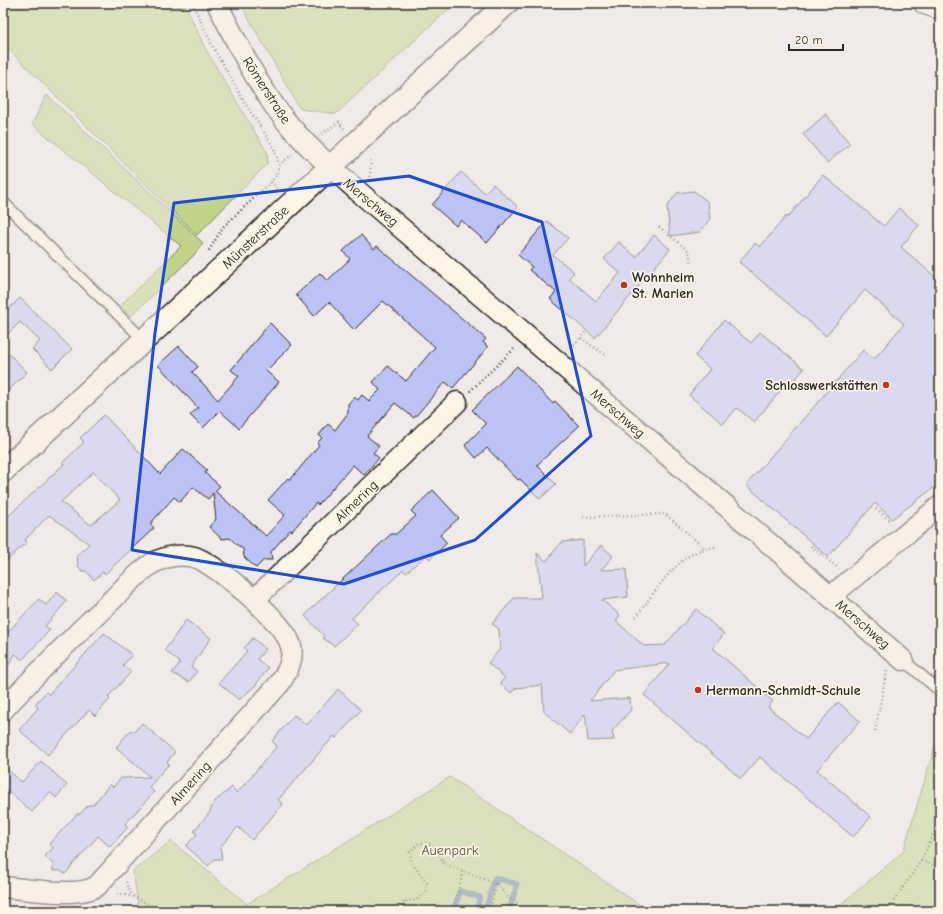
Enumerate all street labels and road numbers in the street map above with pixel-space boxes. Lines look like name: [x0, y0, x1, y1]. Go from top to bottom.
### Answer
street label: Römerstraße: [239, 54, 295, 127]
street label: Merschweg: [340, 174, 402, 230]
street label: Münsterstraße: [218, 202, 292, 273]
street label: Merschweg: [587, 385, 648, 442]
street label: Almering: [331, 477, 382, 526]
street label: Merschweg: [832, 596, 893, 653]
street label: Almering: [166, 758, 215, 809]

